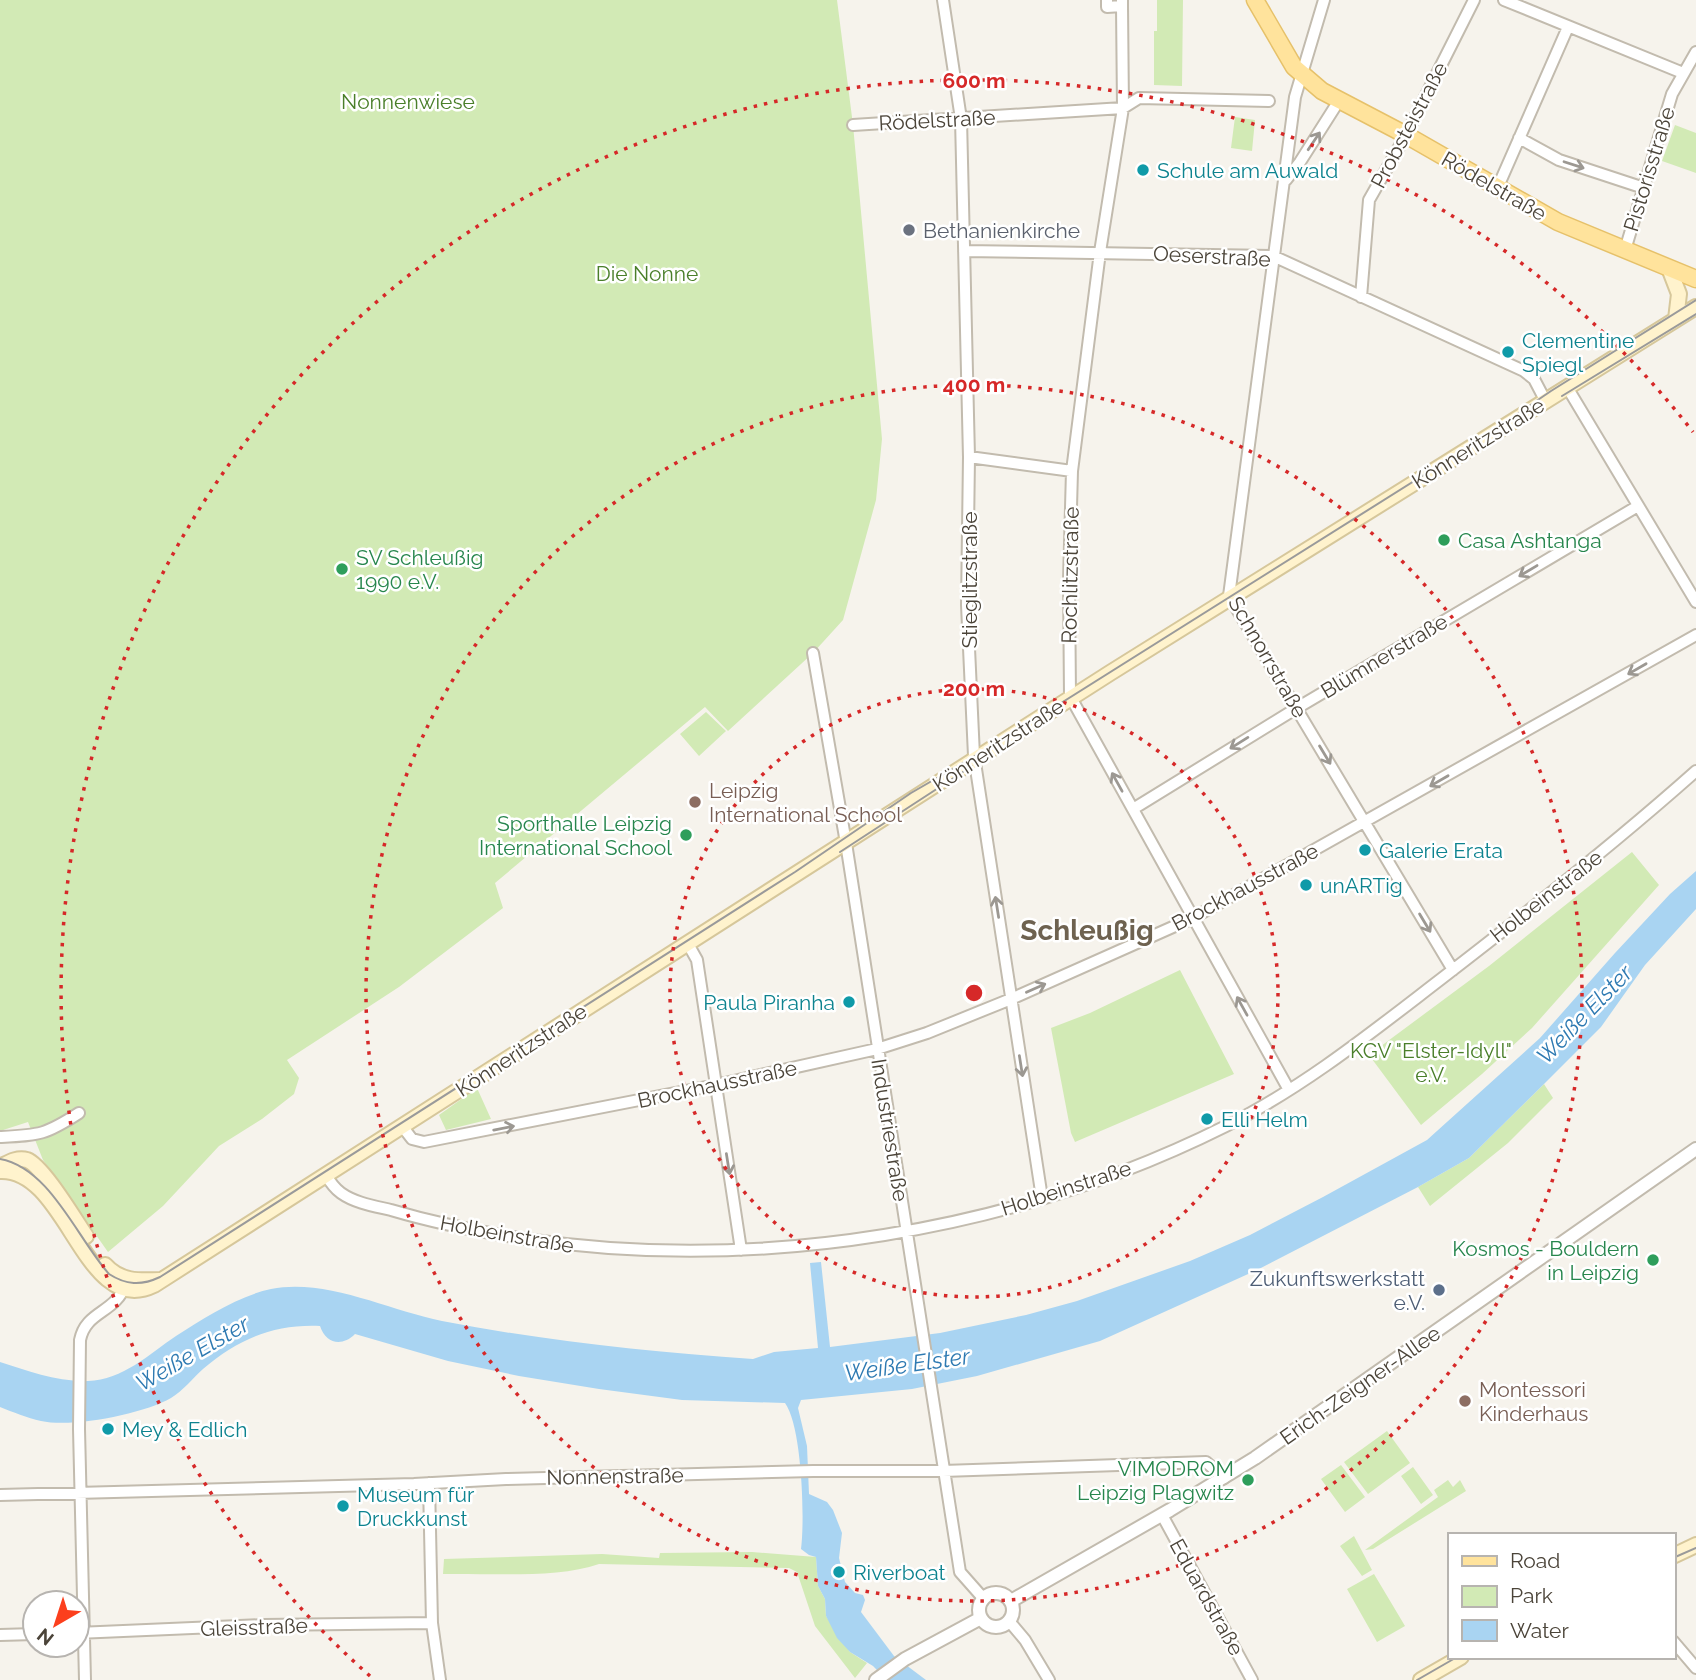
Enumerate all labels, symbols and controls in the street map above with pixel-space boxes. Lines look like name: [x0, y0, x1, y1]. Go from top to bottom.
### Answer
street label: Probsteistraße: [1365, 58, 1453, 192]
text: 600 m: [942, 68, 1006, 93]
park label: Nonnenwiese: [341, 89, 475, 114]
street label: Rödelstraße: [878, 104, 996, 136]
street label: Pistorisstraße: [1618, 104, 1680, 234]
one-way arrow: [1308, 131, 1322, 151]
street label: Rödelstraße: [1437, 146, 1551, 226]
place label: Schule am Auwald: [1157, 158, 1338, 183]
one-way arrow: [1562, 160, 1584, 172]
marker: Schule am Auwald: [1135, 162, 1151, 178]
place label: Bethanienkirche: [923, 218, 1080, 243]
marker: Bethanienkirche: [901, 222, 917, 238]
street label: Oeserstraße: [1153, 240, 1271, 272]
park label: Die Nonne: [596, 261, 698, 286]
place label: Clementine Spiegl: [1522, 328, 1634, 377]
marker: Clementine Spiegl: [1500, 344, 1516, 360]
text: 400 m: [943, 372, 1005, 397]
street label: Könneritzstraße: [1407, 392, 1549, 494]
street label: Rochlitzstraße: [1056, 506, 1084, 644]
street label: Stieglitzstraße: [957, 512, 982, 649]
place label: Casa Ashtanga: [1458, 528, 1602, 553]
marker: Casa Ashtanga: [1436, 532, 1452, 548]
place label: SV Schleußig 1990 e.V.: [356, 545, 483, 594]
marker: SV Schleußig 1990 e.V.: [334, 561, 350, 577]
one-way arrow: [1518, 564, 1538, 578]
street label: Schnorrstraße: [1223, 592, 1313, 722]
street label: Blümnerstraße: [1316, 608, 1452, 704]
one-way arrow: [1627, 662, 1647, 676]
text: 200 m: [943, 676, 1005, 701]
street label: Könneritzstraße: [928, 693, 1068, 797]
one-way arrow: [1229, 737, 1249, 751]
one-way arrow: [1318, 745, 1332, 765]
one-way arrow: [1110, 772, 1124, 792]
one-way arrow: [1429, 774, 1449, 788]
place label: Leipzig International School: [709, 778, 902, 827]
marker: Leipzig International School: [687, 794, 703, 810]
place label: Sporthalle Leipzig International School: [479, 811, 672, 860]
marker: Sporthalle Leipzig International School: [678, 827, 694, 843]
street label: Brockhausstraße: [1167, 838, 1323, 936]
place label: Galerie Erata: [1379, 838, 1503, 863]
marker: Galerie Erata: [1357, 842, 1373, 858]
street label: Holbeinstraße: [1485, 844, 1607, 948]
place label: unARTig: [1320, 873, 1403, 898]
marker: unARTig: [1298, 877, 1314, 893]
one-way arrow: [990, 896, 1003, 919]
one-way arrow: [1419, 912, 1433, 932]
district label: Schleußig: [1020, 914, 1154, 947]
water label: Weiße Elster: [1530, 958, 1638, 1069]
centre of rings: [962, 981, 986, 1005]
one-way arrow: [1025, 981, 1046, 994]
place label: Paula Piranha: [703, 990, 835, 1015]
marker: Paula Piranha: [841, 994, 857, 1010]
one-way arrow: [1235, 996, 1248, 1017]
street label: Könneritzstraße: [451, 998, 591, 1102]
park label: KGV "Elster-Idyll" e.V.: [1350, 1038, 1512, 1087]
one-way arrow: [1015, 1054, 1028, 1077]
street label: Brockhausstraße: [635, 1055, 799, 1113]
street label: Industriestraße: [866, 1057, 914, 1203]
place label: Elli Helm: [1221, 1107, 1308, 1132]
marker: Elli Helm: [1199, 1111, 1215, 1127]
one-way arrow: [492, 1121, 515, 1134]
one-way arrow: [722, 1152, 735, 1175]
street label: Holbeinstraße: [998, 1155, 1134, 1221]
street label: Holbeinstraße: [438, 1210, 576, 1258]
place label: Kosmos - Bouldern in Leipzig: [1452, 1236, 1639, 1285]
marker: Kosmos - Bouldern in Leipzig: [1645, 1252, 1661, 1268]
place label: Zukunftswerkstatt e.V.: [1250, 1266, 1425, 1315]
marker: Zukunftswerkstatt e.V.: [1431, 1282, 1447, 1298]
water label: Weiße Elster: [130, 1309, 255, 1396]
street label: Erich-Zeigner-Allee: [1275, 1320, 1445, 1450]
water label: Weiße Elster: [842, 1342, 973, 1386]
place label: Montessori Kinderhaus: [1479, 1377, 1588, 1426]
marker: Montessori Kinderhaus: [1457, 1393, 1473, 1409]
place label: Mey & Edlich: [122, 1417, 247, 1442]
marker: Mey & Edlich: [100, 1421, 116, 1437]
place label: VIMODROM Leipzig Plagwitz: [1077, 1456, 1234, 1505]
street label: Nonnenstraße: [546, 1462, 684, 1490]
marker: VIMODROM Leipzig Plagwitz: [1240, 1472, 1256, 1488]
place label: Museum für Druckkunst: [357, 1482, 475, 1531]
marker: Museum für Druckkunst: [335, 1498, 351, 1514]
legend: [1448, 1533, 1675, 1659]
street label: Eduardstraße: [1165, 1534, 1249, 1660]
text: Road: [1510, 1548, 1560, 1573]
place label: Riverboat: [853, 1560, 946, 1585]
marker: Riverboat: [831, 1564, 847, 1580]
text: Park: [1510, 1583, 1553, 1608]
north arrow: [21, 1589, 91, 1659]
street label: Gleisstraße: [200, 1613, 308, 1641]
text: Water: [1510, 1618, 1569, 1643]
text: N: [33, 1624, 58, 1650]

